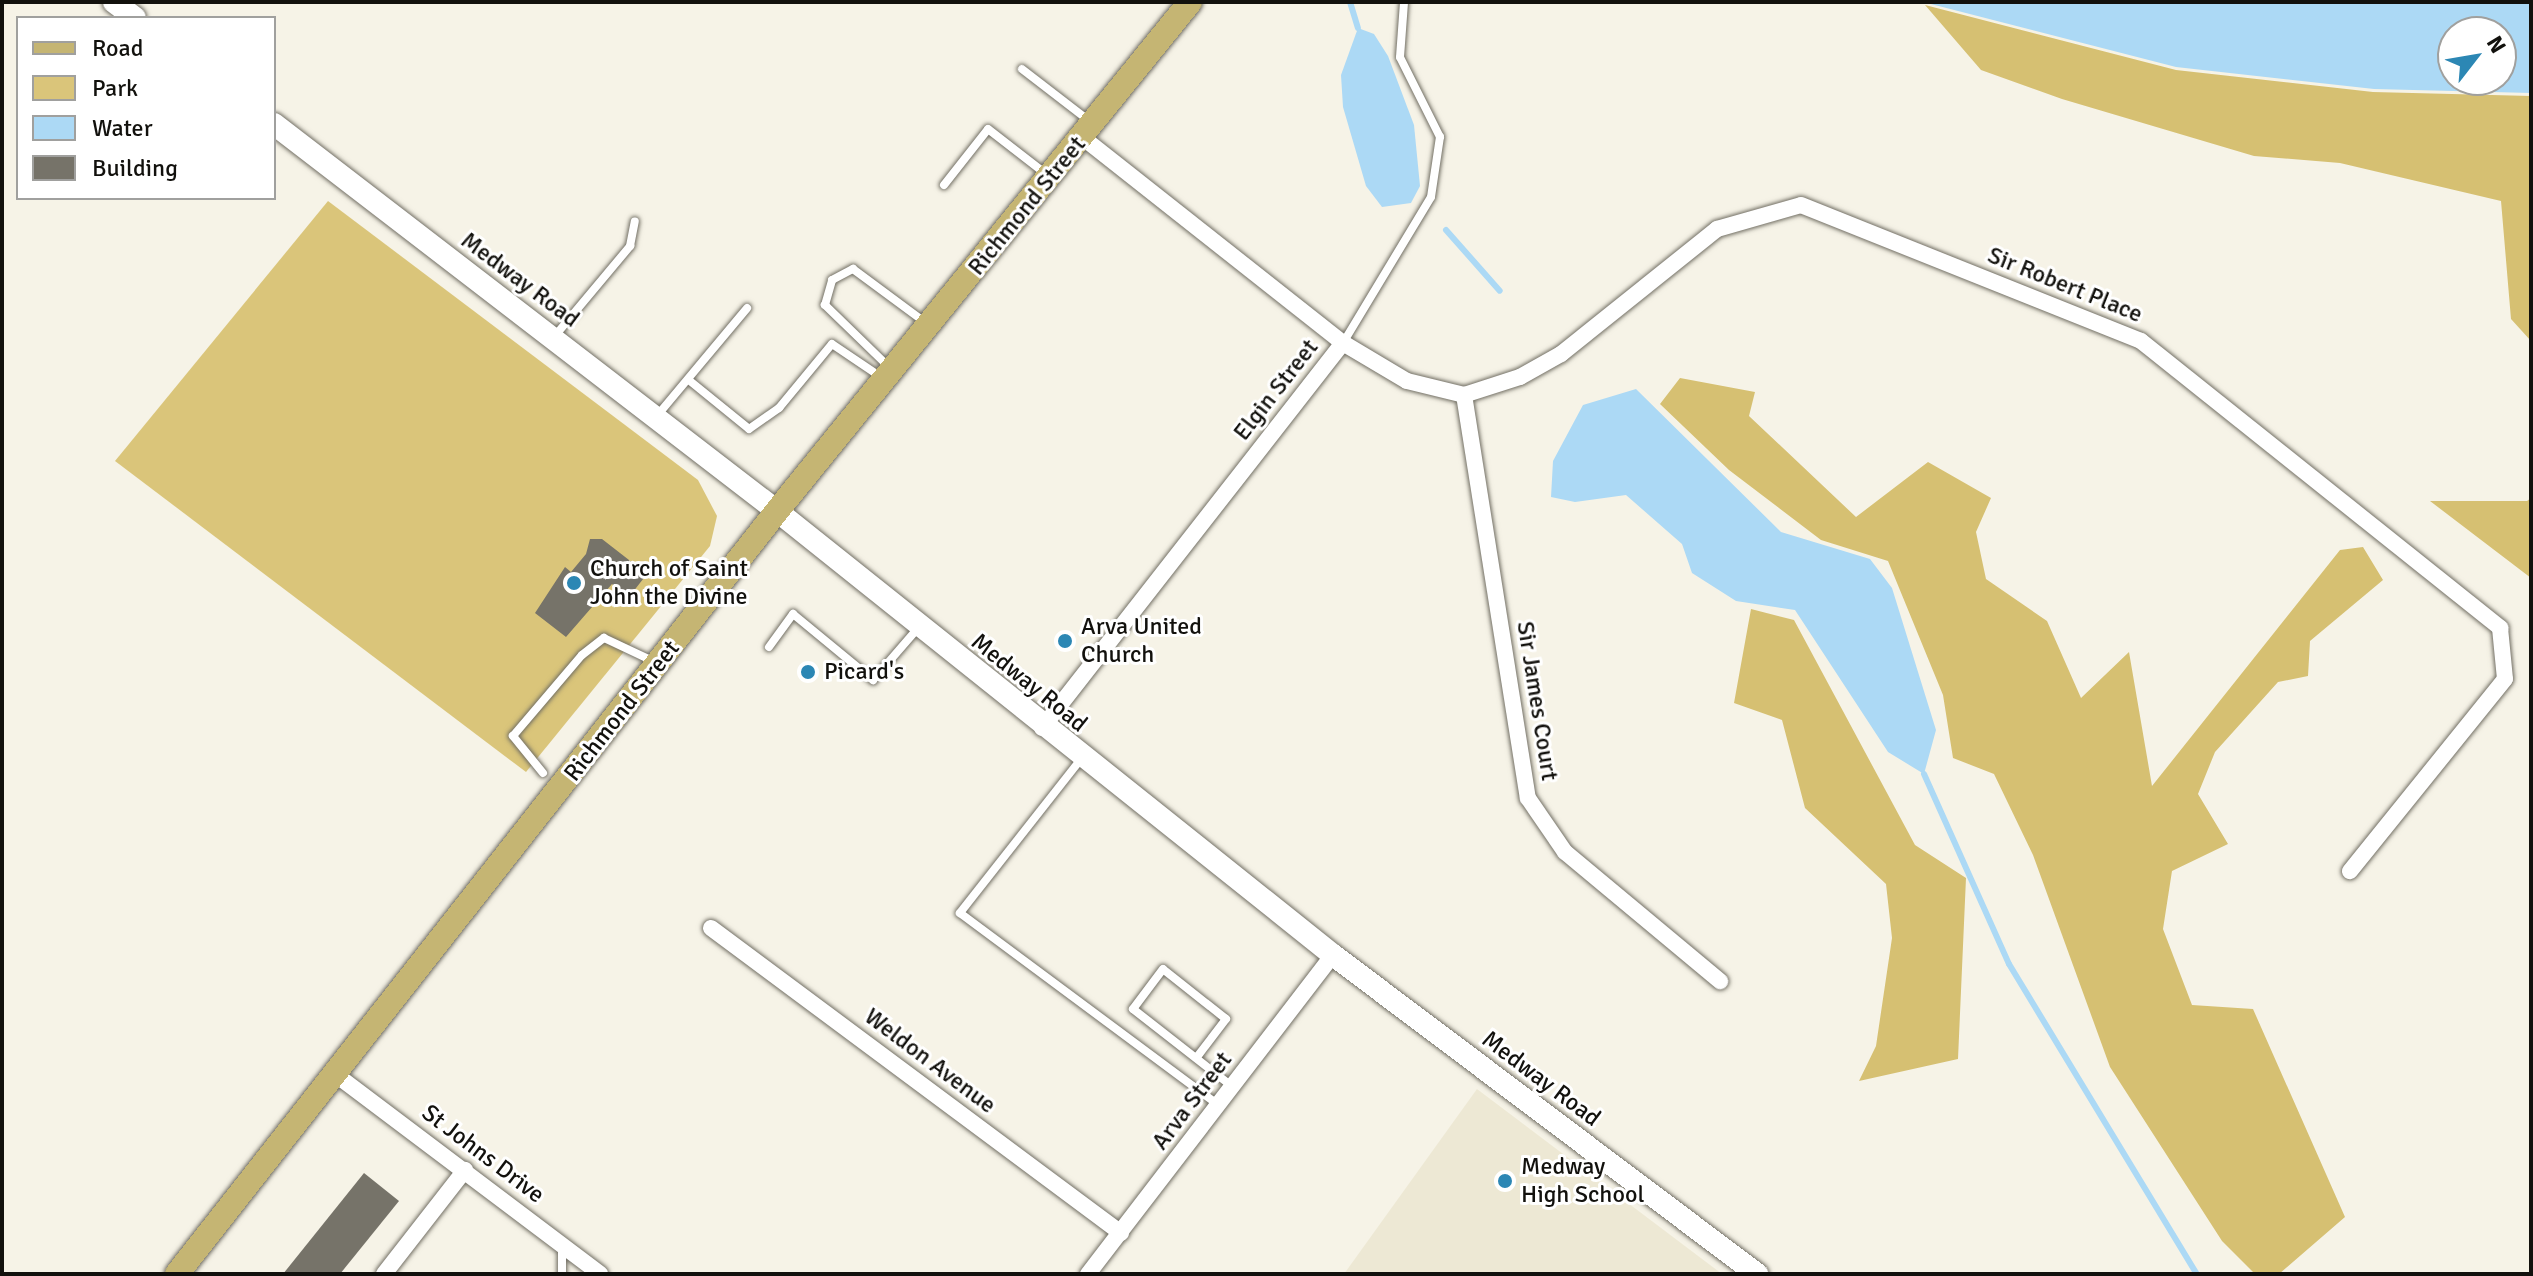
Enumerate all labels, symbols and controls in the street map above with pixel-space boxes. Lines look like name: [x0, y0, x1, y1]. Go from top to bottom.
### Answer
legend: [16, 16, 276, 200]
north arrow: [2437, 16, 2517, 96]
text: N: [2481, 31, 2512, 58]
text: Road: [92, 33, 143, 63]
text: Park: [92, 73, 138, 103]
text: Water: [92, 113, 152, 143]
street label: Richmond Street: [962, 131, 1092, 281]
text: Building: [92, 153, 178, 183]
street label: Medway Road: [455, 226, 585, 334]
street label: Sir Robert Place: [1983, 241, 2147, 329]
street label: Elgin Street: [1228, 334, 1324, 446]
place label: Church of Saint John the Divine: [590, 555, 748, 611]
marker: Church of Saint John the Divine: [565, 574, 583, 592]
place label: Arva United Church: [1081, 613, 1202, 669]
street label: Sir James Court: [1510, 619, 1564, 783]
street label: Medway Road: [965, 627, 1093, 739]
marker: Arva United Church: [1056, 632, 1074, 650]
street label: Richmond Street: [558, 635, 686, 787]
place label: Picard's: [824, 658, 904, 686]
marker: Picard's: [799, 663, 817, 681]
street label: Weldon Avenue: [859, 1002, 1001, 1120]
street label: Medway Road: [1476, 1025, 1606, 1133]
street label: Arva Street: [1146, 1046, 1238, 1156]
street label: St Johns Drive: [416, 1099, 550, 1209]
place label: Medway High School: [1521, 1153, 1644, 1209]
marker: Medway High School: [1496, 1172, 1514, 1190]

